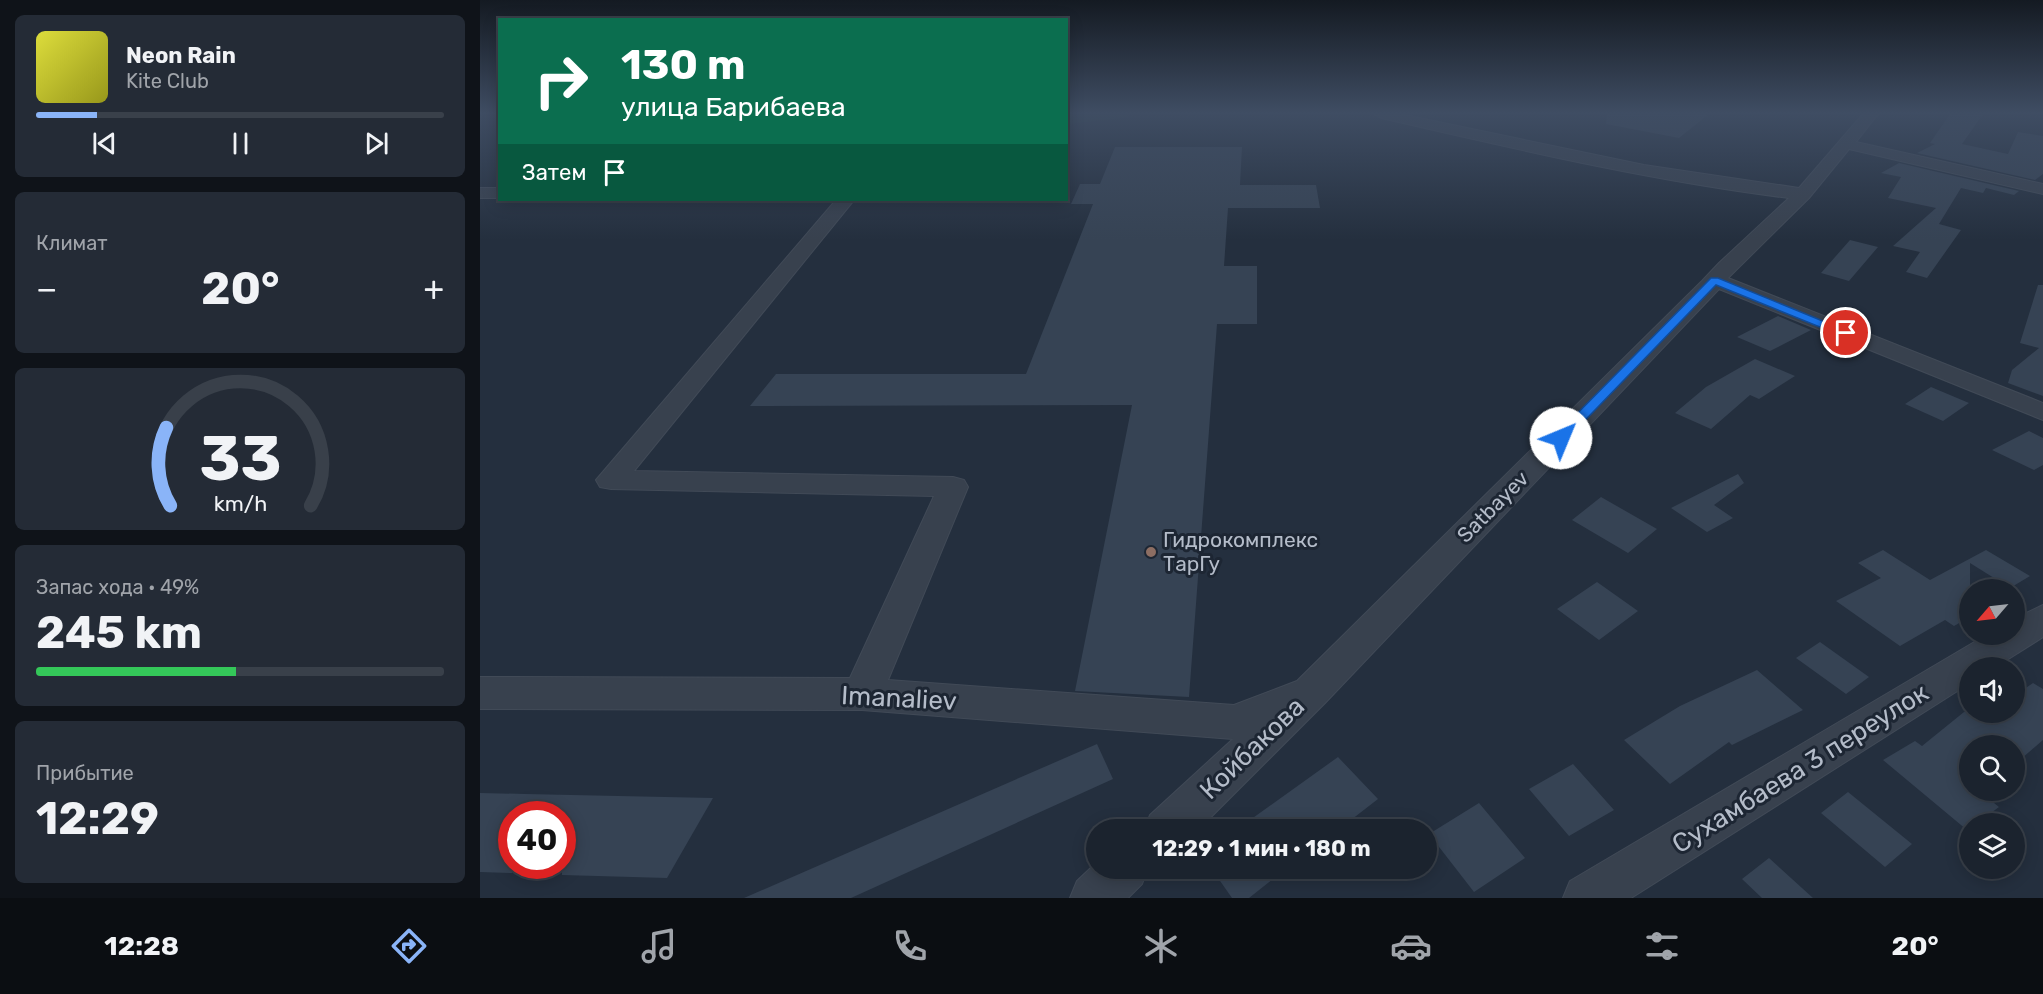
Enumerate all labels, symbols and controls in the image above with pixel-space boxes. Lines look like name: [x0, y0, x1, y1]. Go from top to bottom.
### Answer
text: 130 m: [621, 40, 746, 90]
text: Neon Rain: [126, 42, 236, 69]
icon: right: [522, 42, 600, 120]
text: Kite Club: [126, 69, 209, 93]
text: улица Барибаева: [621, 91, 846, 123]
icon: previous: [88, 127, 121, 160]
icon: pause: [224, 127, 257, 160]
icon: next: [360, 127, 393, 160]
icon: arrive: [598, 156, 631, 189]
text: Затем: [522, 159, 586, 186]
text: Климат: [36, 231, 108, 255]
text: 20°: [201, 262, 280, 315]
text: −: [36, 269, 57, 308]
text: +: [423, 269, 444, 308]
pin: [1820, 307, 1871, 358]
icon: arrive: [1829, 316, 1862, 349]
position arrow: [1529, 406, 1593, 470]
text: 33: [199, 422, 281, 496]
street label: Satbayev: [1452, 466, 1534, 548]
text: km/h: [213, 491, 267, 516]
place label: Гидрокомплекс ТарГу: [1163, 527, 1318, 576]
marker: Гидрокомплекс ТарГу: [1144, 545, 1158, 559]
text: Запас хода · 49%: [36, 575, 199, 599]
north arrow: [1959, 579, 2025, 645]
map controls: [1959, 579, 2025, 879]
text: 245 km: [36, 606, 202, 659]
button: sound: [1959, 657, 2025, 723]
street label: Сухамбаева 3 переулок: [1667, 677, 1934, 860]
street label: Imanaliev: [840, 680, 958, 717]
street label: Койбакова: [1194, 691, 1311, 806]
button: search: [1959, 735, 2025, 801]
text: Прибытие: [36, 761, 134, 785]
text: 12:29: [36, 792, 159, 845]
speed limit sign: 40: [498, 801, 576, 879]
button: layers: [1959, 813, 2025, 879]
text: 12:29 · 1 мин · 180 m: [1152, 835, 1371, 862]
icon: directions: [388, 925, 430, 967]
icon: music: [638, 925, 680, 967]
icon: phone: [889, 925, 931, 967]
icon: climate: [1140, 925, 1182, 967]
icon: car: [1390, 925, 1432, 967]
icon: filters: [1641, 925, 1683, 967]
text: 12:28: [104, 930, 179, 962]
text: 20°: [1892, 930, 1939, 962]

